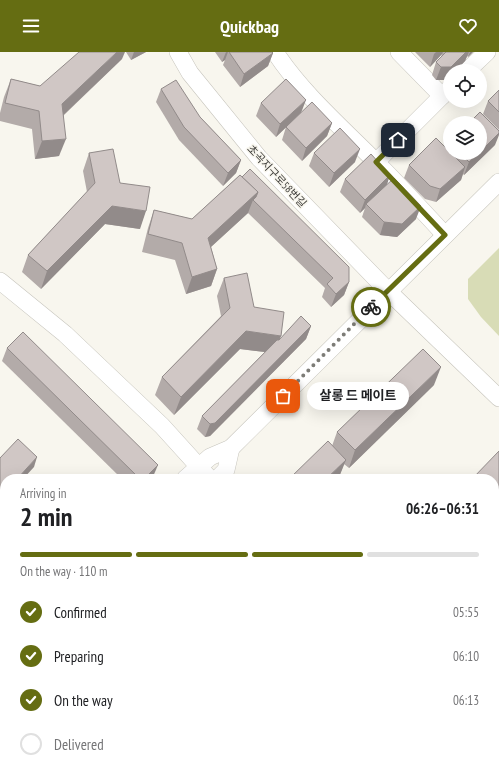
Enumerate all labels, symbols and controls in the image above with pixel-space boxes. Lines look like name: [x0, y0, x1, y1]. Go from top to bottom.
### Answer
icon: menu: [20, 15, 42, 37]
text: Quickbag: [220, 15, 279, 38]
icon: heart: [457, 15, 479, 37]
map controls: [443, 64, 487, 160]
button: locate: [443, 64, 487, 108]
button: layers: [443, 116, 487, 160]
pin: [381, 123, 415, 157]
icon: home: [387, 129, 409, 151]
street label: 초곡지구로58번길: [244, 142, 310, 210]
courier: [351, 287, 391, 327]
icon: bike: [360, 296, 382, 318]
pin: [266, 379, 300, 413]
callout: 살롱 드 메이트: [307, 382, 409, 410]
icon: bag: [272, 385, 294, 407]
text: 살롱 드 메이트: [319, 387, 397, 404]
text: Arriving in: [20, 485, 67, 502]
text: 06:26–06:31: [406, 499, 479, 518]
text: 2 min: [20, 500, 73, 533]
text: On the way · 110 m: [20, 563, 107, 580]
icon: check: [20, 601, 42, 623]
text: Confirmed: [54, 603, 107, 622]
text: 05:55: [453, 604, 479, 621]
icon: check: [20, 645, 42, 667]
text: Preparing: [54, 647, 104, 666]
text: 06:10: [453, 648, 479, 665]
icon: check: [20, 689, 42, 711]
text: On the way: [54, 691, 113, 710]
text: 06:13: [453, 692, 479, 709]
text: Delivered: [54, 735, 104, 754]

